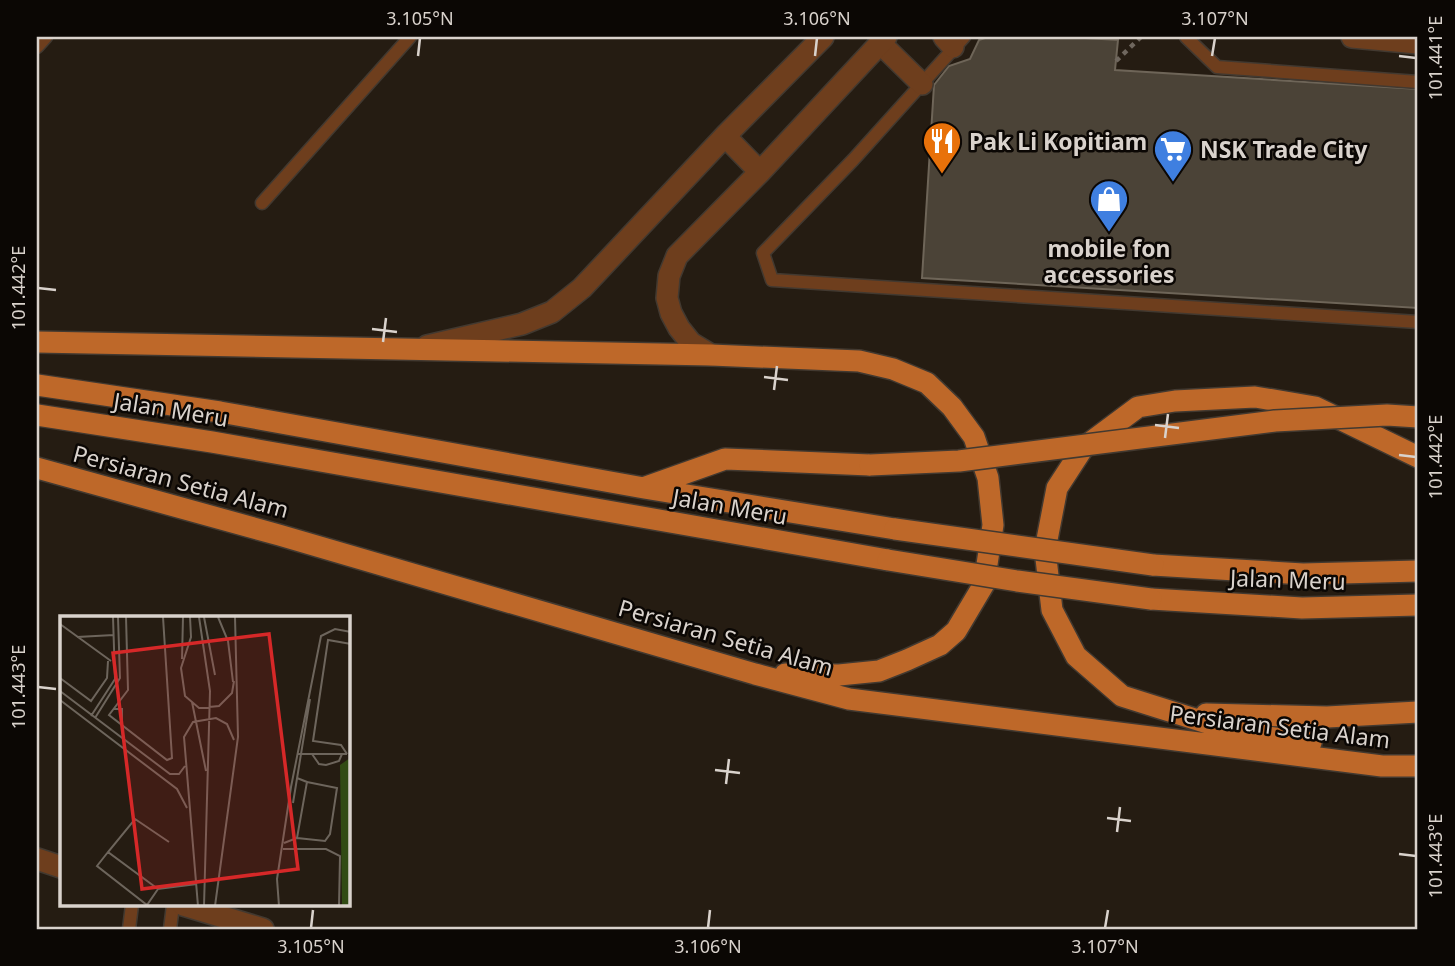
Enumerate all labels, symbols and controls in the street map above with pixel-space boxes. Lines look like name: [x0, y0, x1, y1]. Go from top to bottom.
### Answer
text: 3.105°N: [386, 6, 454, 30]
text: 3.106°N: [783, 6, 851, 30]
text: 3.107°N: [1181, 6, 1249, 30]
text: 101.441°E: [1423, 16, 1447, 100]
restaurant icon: Pak Li Kopitiam: [921, 120, 963, 175]
place label: Pak Li Kopitiam: [969, 125, 1147, 157]
supermarket icon: NSK Trade City: [1152, 128, 1194, 183]
place label: NSK Trade City: [1200, 133, 1368, 165]
shop icon: mobile fon accessories: [1088, 178, 1130, 233]
place label: mobile fon accessories: [1043, 232, 1175, 290]
text: 101.442°E: [6, 246, 30, 330]
street label: Jalan Meru: [109, 384, 231, 434]
text: 101.442°E: [1423, 415, 1447, 499]
street label: Persiaran Setia Alam: [70, 437, 292, 525]
street label: Jalan Meru: [668, 480, 790, 532]
street label: Jalan Meru: [1228, 561, 1346, 597]
street label: Persiaran Setia Alam: [615, 591, 837, 683]
inset map: [60, 616, 350, 906]
text: 101.443°E: [6, 645, 30, 729]
street label: Persiaran Setia Alam: [1168, 697, 1392, 755]
text: 101.443°E: [1423, 814, 1447, 898]
text: 3.105°N: [277, 934, 345, 958]
text: 3.106°N: [674, 934, 742, 958]
text: 3.107°N: [1071, 934, 1139, 958]

